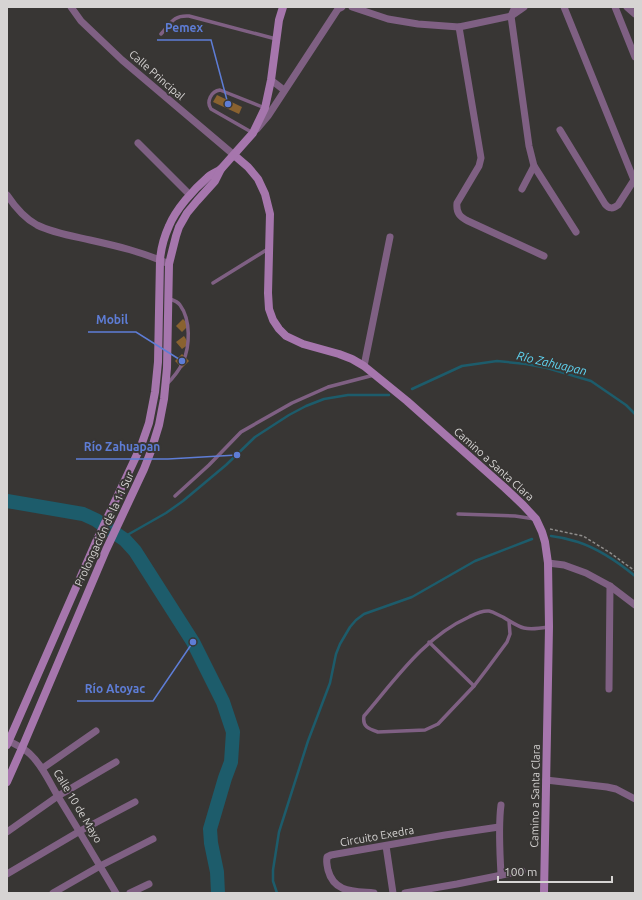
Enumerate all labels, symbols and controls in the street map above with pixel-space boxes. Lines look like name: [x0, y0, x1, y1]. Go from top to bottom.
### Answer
callout: Pemex: [157, 16, 211, 40]
text: Pemex: [165, 21, 204, 34]
street label: Calle Principal: [127, 48, 187, 102]
callout: Mobil: [88, 308, 136, 332]
text: Mobil: [96, 313, 128, 326]
water label: Río Zahuapan: [516, 349, 588, 377]
street label: Camino a Santa Clara: [452, 425, 536, 503]
callout: Río Zahuapan: [76, 435, 168, 459]
text: Río Zahuapan: [84, 440, 160, 453]
street label: Prolongación de la 11 Sur: [72, 469, 136, 588]
callout: Río Atoyac: [77, 677, 153, 701]
text: Río Atoyac: [85, 682, 145, 695]
street label: Camino a Santa Clara: [528, 744, 542, 848]
street label: Calle 10 de Mayo: [51, 767, 105, 845]
street label: Circuito Exedra: [339, 824, 415, 848]
scale bar: [498, 858, 612, 884]
text: 100 m: [504, 865, 537, 878]

